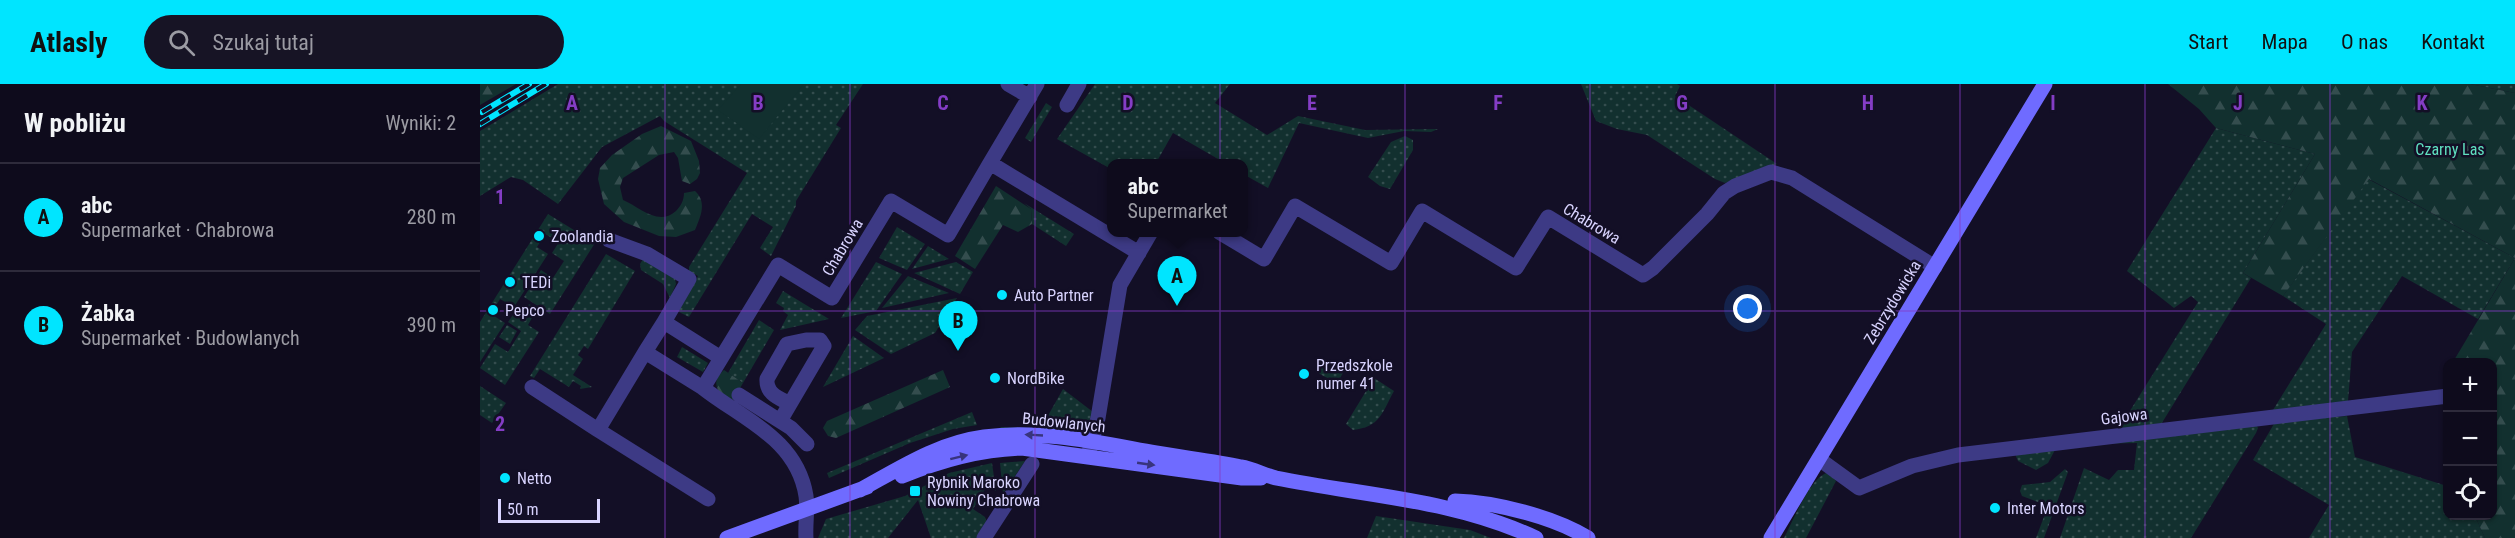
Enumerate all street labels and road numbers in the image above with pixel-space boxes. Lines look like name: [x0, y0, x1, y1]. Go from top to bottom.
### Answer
street label: Chabrowa: [1560, 199, 1624, 248]
street label: Chabrowa: [818, 215, 867, 279]
street label: Zebrzydowicka: [1860, 257, 1925, 348]
street label: Gajowa: [2100, 404, 2148, 429]
street label: Budowlanych: [1021, 409, 1107, 436]

